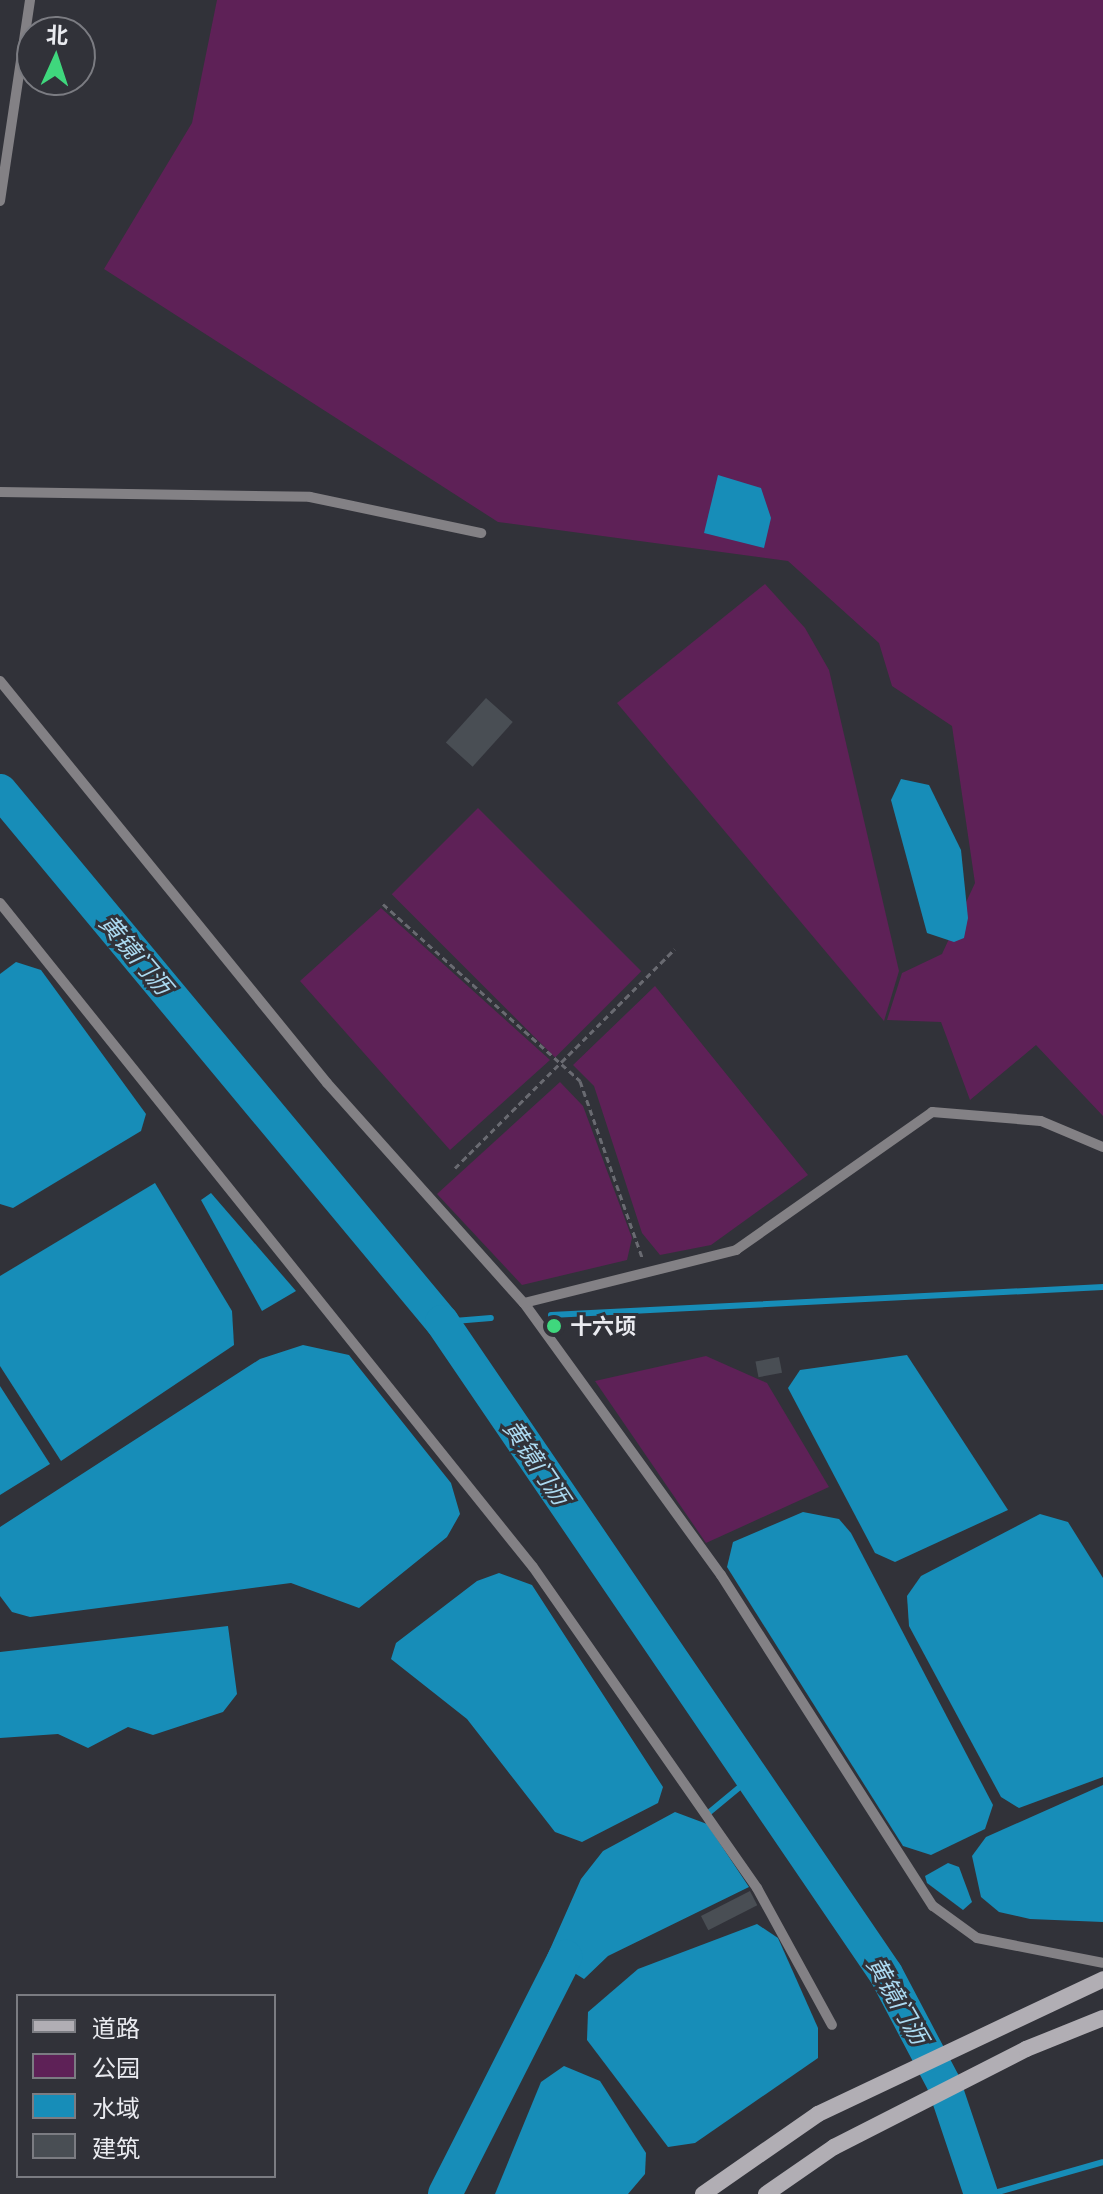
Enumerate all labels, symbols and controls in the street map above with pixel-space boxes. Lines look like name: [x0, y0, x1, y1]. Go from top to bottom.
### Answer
north arrow: [16, 16, 96, 96]
text: 北: [45, 18, 69, 50]
water label: 黄镜门沥: [94, 908, 178, 1000]
place label: 十六顷: [570, 1313, 636, 1339]
marker: 十六顷: [545, 1317, 563, 1335]
water label: 黄镜门沥: [498, 1414, 576, 1510]
water label: 黄镜门沥: [862, 1951, 934, 2049]
legend: [16, 1994, 276, 2178]
text: 道路: [92, 2011, 140, 2044]
text: 公园: [92, 2051, 140, 2084]
text: 水域: [92, 2091, 140, 2124]
text: 建筑: [92, 2131, 140, 2164]

